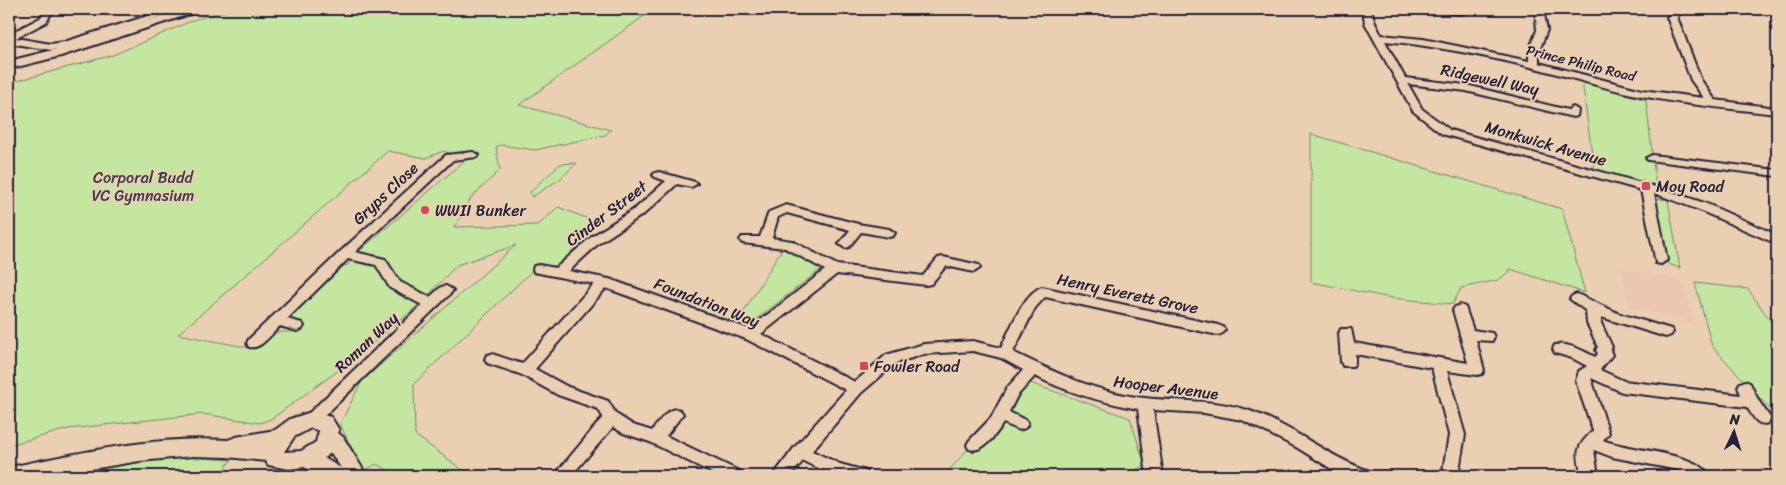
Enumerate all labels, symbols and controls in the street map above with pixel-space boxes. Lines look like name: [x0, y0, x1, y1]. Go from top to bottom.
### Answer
street label: Prince Philip Road: [1523, 38, 1640, 90]
street label: Ridgewell Way: [1438, 55, 1542, 104]
street label: Monkwick Avenue: [1482, 112, 1610, 175]
street label: Gryps Close: [345, 155, 425, 232]
park label: Corporal Budd VC Gymnasium: [92, 163, 195, 210]
street label: Cinder Street: [559, 172, 654, 254]
place label: Moy Road: [1656, 172, 1726, 201]
marker: Moy Road: [1640, 180, 1652, 192]
place label: WWII Bunker: [435, 196, 527, 225]
marker: WWII Bunker: [419, 204, 431, 216]
street label: Henry Everett Grove: [1055, 264, 1201, 323]
street label: Foundation Way: [650, 269, 764, 336]
street label: Roman Way: [327, 304, 406, 380]
place label: Fowler Road: [874, 352, 961, 381]
marker: Fowler Road: [858, 360, 870, 372]
street label: Hooper Avenue: [1112, 367, 1220, 408]
text: N: [1728, 407, 1741, 432]
north arrow: [1708, 408, 1758, 458]

